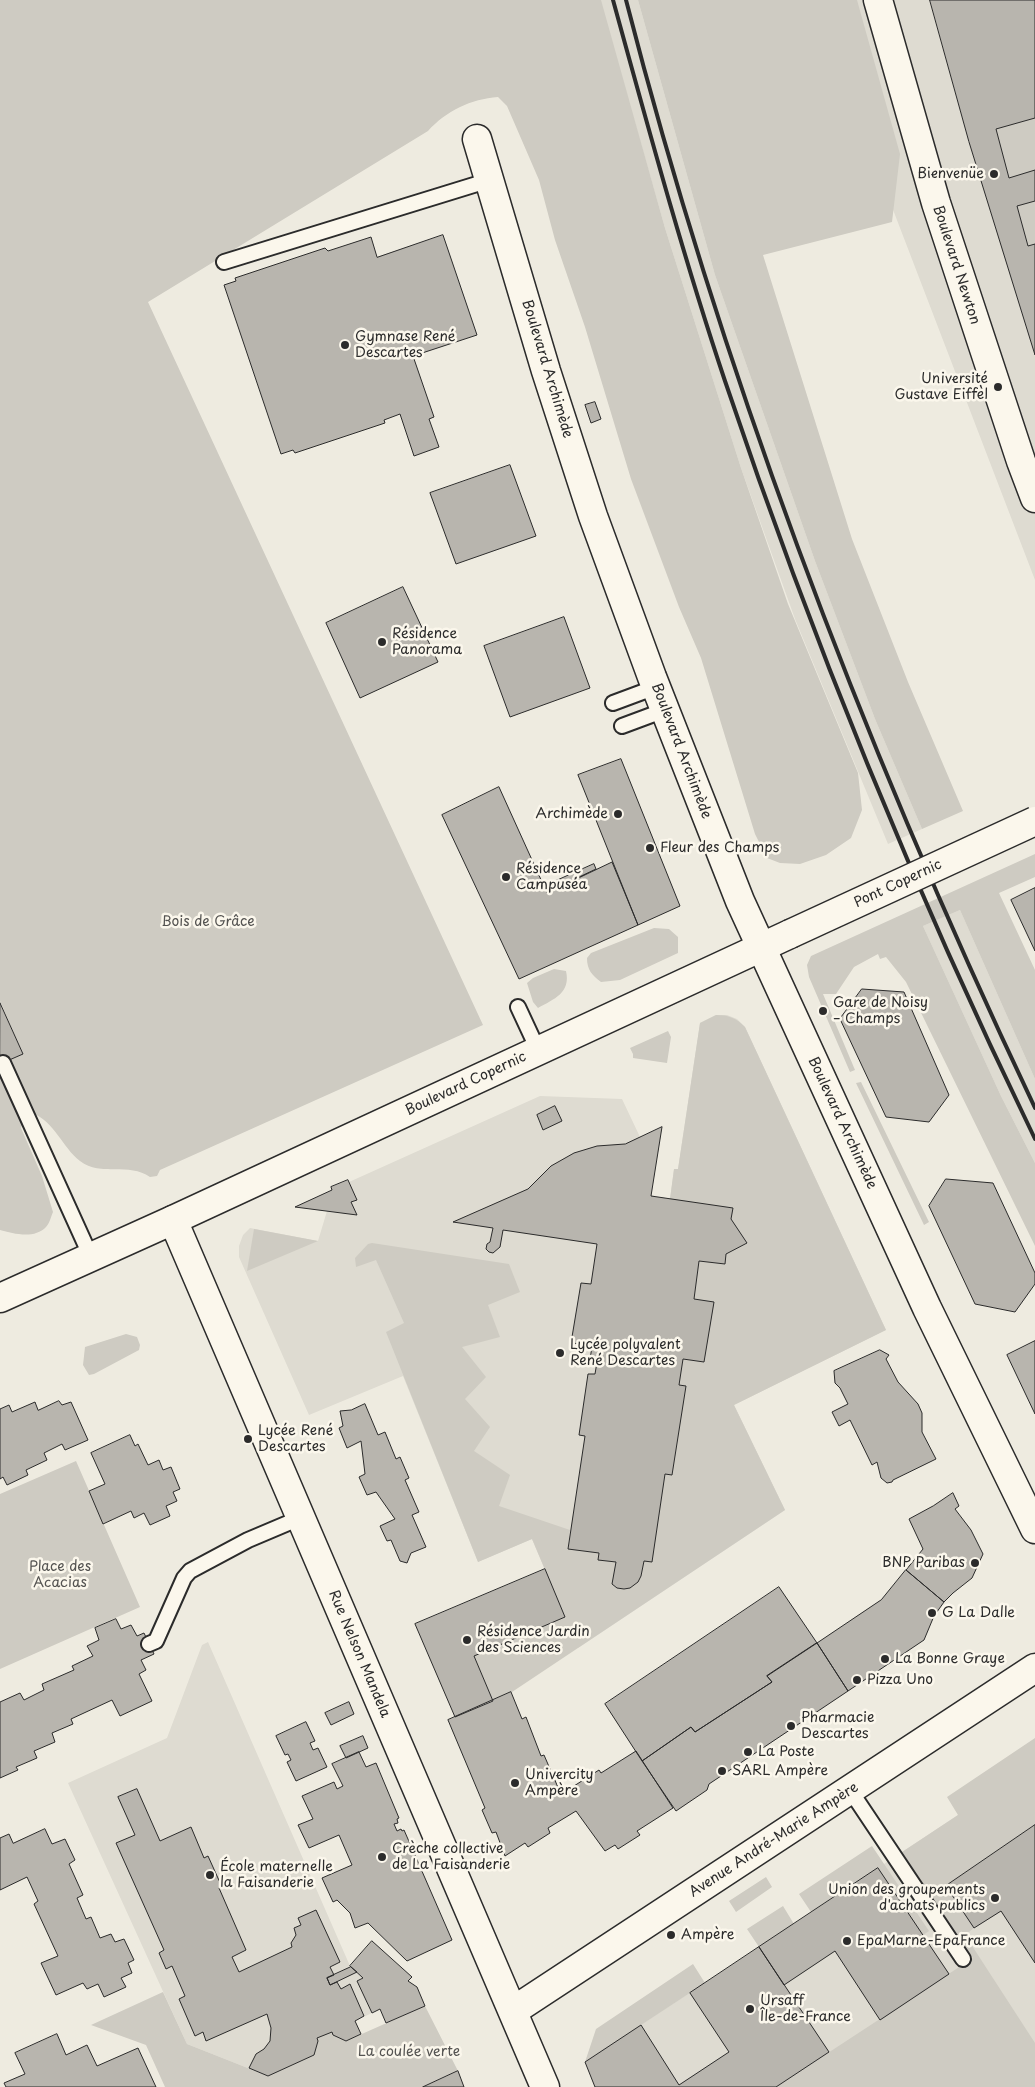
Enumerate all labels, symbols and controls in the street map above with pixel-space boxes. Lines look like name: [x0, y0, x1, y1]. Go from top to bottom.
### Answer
place label: Bienvenüe: [917, 166, 984, 182]
marker: Bienvenüe: [988, 168, 1000, 180]
street label: Boulevard Newton: [929, 203, 983, 327]
street label: Boulevard Archimède: [518, 298, 576, 440]
place label: Gymnase René Descartes: [355, 329, 455, 362]
marker: Gymnase René Descartes: [339, 339, 351, 351]
place label: Université Gustave Eiffel: [895, 371, 988, 404]
marker: Université Gustave Eiffel: [992, 381, 1004, 393]
place label: Résidence Panorama: [392, 626, 462, 658]
marker: Résidence Panorama: [376, 636, 388, 648]
street label: Boulevard Archimède: [647, 681, 715, 821]
place label: Archimède: [535, 806, 608, 822]
marker: Archimède: [612, 808, 624, 820]
place label: Fleur des Champs: [660, 840, 779, 856]
marker: Fleur des Champs: [644, 842, 656, 854]
street label: Pont Copernic: [852, 856, 944, 912]
place label: Résidence Campuséa: [516, 861, 587, 894]
marker: Résidence Campuséa: [500, 871, 512, 883]
park label: Bois de Grâce: [161, 914, 255, 930]
place label: Gare de Noisy – Champs: [833, 995, 928, 1028]
marker: Gare de Noisy – Champs: [817, 1005, 829, 1017]
street label: Boulevard Copernic: [403, 1049, 529, 1119]
street label: Boulevard Archimède: [804, 1054, 880, 1192]
place label: Lycée polyvalent René Descartes: [570, 1337, 681, 1370]
marker: Lycée polyvalent René Descartes: [554, 1347, 566, 1359]
place label: Lycée René Descartes: [258, 1423, 333, 1455]
marker: Lycée René Descartes: [242, 1433, 254, 1445]
place label: BNP Paribas: [882, 1555, 965, 1571]
marker: BNP Paribas: [969, 1557, 981, 1569]
park label: Place des Acacias: [29, 1559, 91, 1591]
street label: Rue Nelson Mandela: [324, 1588, 394, 1720]
place label: G La Dalle: [942, 1605, 1015, 1621]
marker: G La Dalle: [926, 1607, 938, 1619]
place label: Résidence Jardin des Sciences: [477, 1624, 590, 1656]
marker: Résidence Jardin des Sciences: [461, 1634, 473, 1646]
place label: La Bonne Graye: [895, 1651, 1005, 1667]
marker: La Bonne Graye: [879, 1653, 891, 1665]
place label: Pizza Uno: [867, 1672, 933, 1688]
marker: Pizza Uno: [851, 1674, 863, 1686]
place label: Pharmacie Descartes: [801, 1710, 874, 1742]
marker: Pharmacie Descartes: [785, 1720, 797, 1732]
place label: La Poste: [758, 1744, 814, 1760]
marker: La Poste: [742, 1746, 754, 1758]
place label: SARL Ampère: [732, 1763, 828, 1779]
marker: SARL Ampère: [716, 1765, 728, 1777]
place label: Univercity Ampère: [525, 1767, 594, 1800]
marker: Univercity Ampère: [509, 1777, 521, 1789]
street label: Avenue André-Marie Ampère: [686, 1779, 862, 1901]
place label: Crèche collective de La Faisanderie: [392, 1841, 510, 1874]
marker: Crèche collective de La Faisanderie: [376, 1851, 388, 1863]
place label: École maternelle la Faisanderie: [220, 1859, 333, 1891]
marker: École maternelle la Faisanderie: [204, 1869, 216, 1881]
place label: Union des groupements d'achats publics: [828, 1882, 985, 1914]
marker: Union des groupements d'achats publics: [989, 1892, 1001, 1904]
place label: Ampère: [681, 1927, 734, 1943]
marker: Ampère: [665, 1929, 677, 1941]
place label: EpaMarne-EpaFrance: [857, 1933, 1005, 1949]
marker: EpaMarne-EpaFrance: [841, 1935, 853, 1947]
place label: Ursaff Île-de-France: [760, 1993, 851, 2025]
marker: Ursaff Île-de-France: [744, 2003, 756, 2015]
park label: La coulée verte: [358, 2044, 460, 2060]

